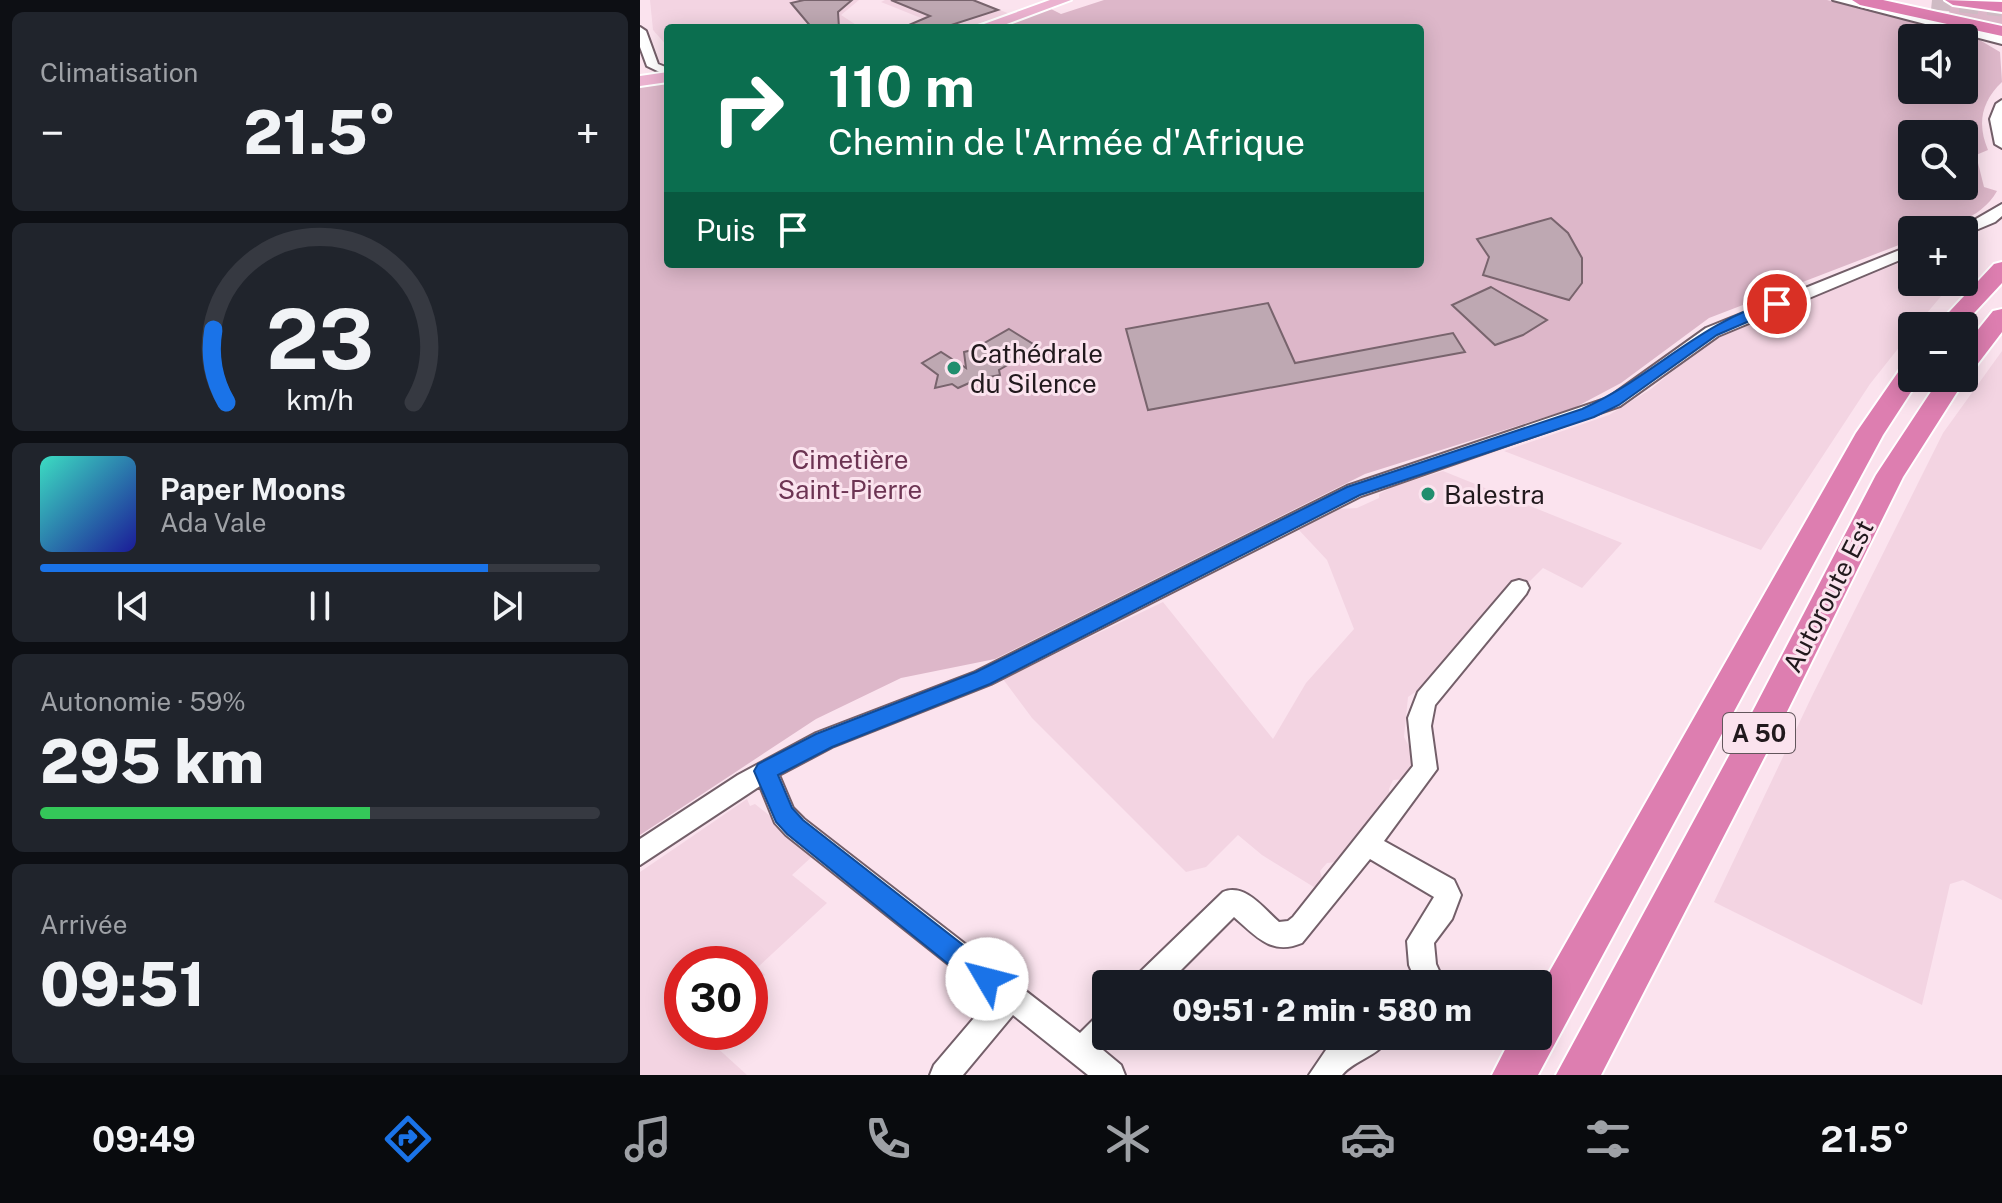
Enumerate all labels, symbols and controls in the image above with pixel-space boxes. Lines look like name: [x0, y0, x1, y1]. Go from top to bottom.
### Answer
map controls: [1898, 24, 1978, 392]
button: sound: [1898, 24, 1978, 104]
text: 110 m: [828, 54, 975, 120]
icon: right: [696, 56, 800, 160]
text: Climatisation: [40, 57, 198, 88]
text: 21.5°: [244, 97, 397, 168]
text: −: [40, 107, 64, 159]
text: +: [576, 107, 600, 159]
button: search: [1898, 120, 1978, 200]
text: Chemin de l'Armée d'Afrique: [828, 121, 1305, 163]
icon: arrive: [771, 208, 815, 252]
text: Puis: [696, 212, 755, 248]
button: +: [1898, 216, 1978, 296]
pin: [1743, 270, 1811, 338]
icon: arrive: [1755, 282, 1799, 326]
text: 23: [266, 289, 374, 387]
button: −: [1898, 312, 1978, 392]
place label: Cathédrale du Silence: [970, 338, 1103, 399]
marker: Cathédrale du Silence: [945, 359, 963, 377]
text: km/h: [286, 383, 354, 416]
park label: Cimetière Saint-Pierre: [778, 444, 922, 505]
text: Paper Moons: [160, 471, 346, 507]
place label: Balestra: [1444, 479, 1545, 510]
marker: Balestra: [1419, 485, 1437, 503]
text: Ada Vale: [160, 507, 266, 538]
street label: Autoroute Est: [1776, 515, 1880, 677]
icon: previous: [111, 584, 155, 628]
icon: pause: [298, 584, 342, 628]
icon: next: [485, 584, 529, 628]
text: Autonomie · 59%: [40, 686, 246, 717]
road number: A 50: [1723, 713, 1795, 753]
text: 295 km: [40, 726, 264, 797]
text: Arrivée: [40, 909, 128, 940]
position arrow: [945, 937, 1029, 1021]
speed limit sign: 30: [664, 946, 768, 1050]
text: 09:51: [40, 949, 205, 1020]
text: 09:51 · 2 min · 580 m: [1172, 992, 1472, 1028]
icon: directions: [380, 1111, 436, 1167]
icon: music: [620, 1111, 676, 1167]
icon: phone: [860, 1111, 916, 1167]
icon: climate: [1100, 1111, 1156, 1167]
icon: car: [1340, 1111, 1396, 1167]
icon: filters: [1580, 1111, 1636, 1167]
text: 09:49: [92, 1118, 196, 1160]
text: 21.5°: [1821, 1118, 1910, 1160]

